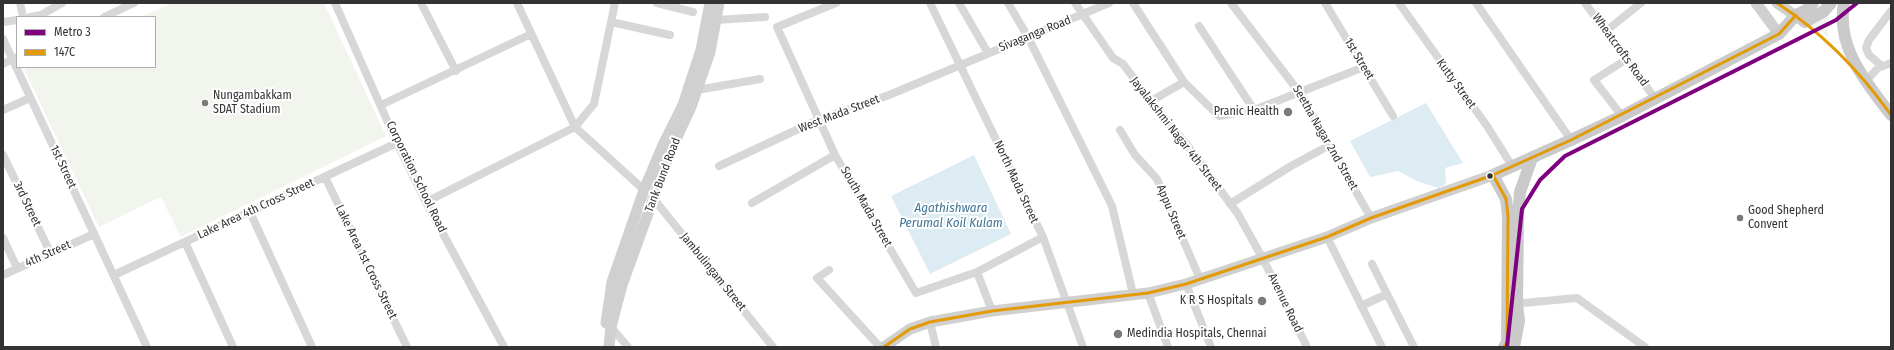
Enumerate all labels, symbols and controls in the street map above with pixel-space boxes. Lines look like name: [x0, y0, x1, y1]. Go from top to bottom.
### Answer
street label: Wheatcrofts Road: [1589, 11, 1651, 89]
street label: Sivaganga Road: [997, 13, 1073, 55]
legend: [16, 16, 156, 68]
text: Metro 3: [54, 25, 91, 39]
street label: 1st Street: [1341, 36, 1377, 82]
text: 147C: [54, 45, 75, 59]
street label: Kutty Street: [1433, 56, 1479, 112]
street label: Jayalakshmi Nagar 4th Street: [1127, 74, 1225, 194]
street label: Seetha Nagar 2nd Street: [1289, 83, 1361, 193]
place label: Nungambakkam SDAT Stadium: [213, 89, 292, 117]
street label: West Mada Street: [796, 92, 882, 136]
marker: Nungambakkam SDAT Stadium: [200, 98, 210, 108]
place label: Pranic Health: [1214, 105, 1279, 119]
marker: Pranic Health: [1282, 106, 1294, 118]
street label: Corporation School Road: [383, 119, 449, 235]
street label: Tank Bund Road: [642, 136, 684, 214]
street label: North Mada Street: [990, 138, 1042, 226]
street label: 1st Street: [47, 143, 79, 191]
street label: South Mada Street: [837, 164, 895, 250]
unlabelled marker: [1485, 171, 1495, 181]
street label: Lake Area 4th Cross Street: [195, 176, 317, 242]
street label: 3rd Street: [10, 179, 44, 229]
street label: Appu Street: [1153, 183, 1189, 241]
water label: Agathishwara Perumal Koil Kulam: [899, 200, 1003, 231]
street label: Lake Area 1st Cross Street: [332, 203, 400, 321]
place label: Good Shepherd Convent: [1748, 204, 1824, 232]
marker: Good Shepherd Convent: [1735, 213, 1745, 223]
street label: Jambulingam Street: [677, 230, 749, 314]
street label: 4th Street: [23, 238, 73, 270]
street label: Avenue Road: [1265, 271, 1305, 335]
place label: K R S Hospitals: [1180, 294, 1253, 308]
marker: K R S Hospitals: [1256, 295, 1268, 307]
place label: Medindia Hospitals, Chennai: [1127, 327, 1267, 341]
marker: Medindia Hospitals, Chennai: [1112, 328, 1124, 340]

